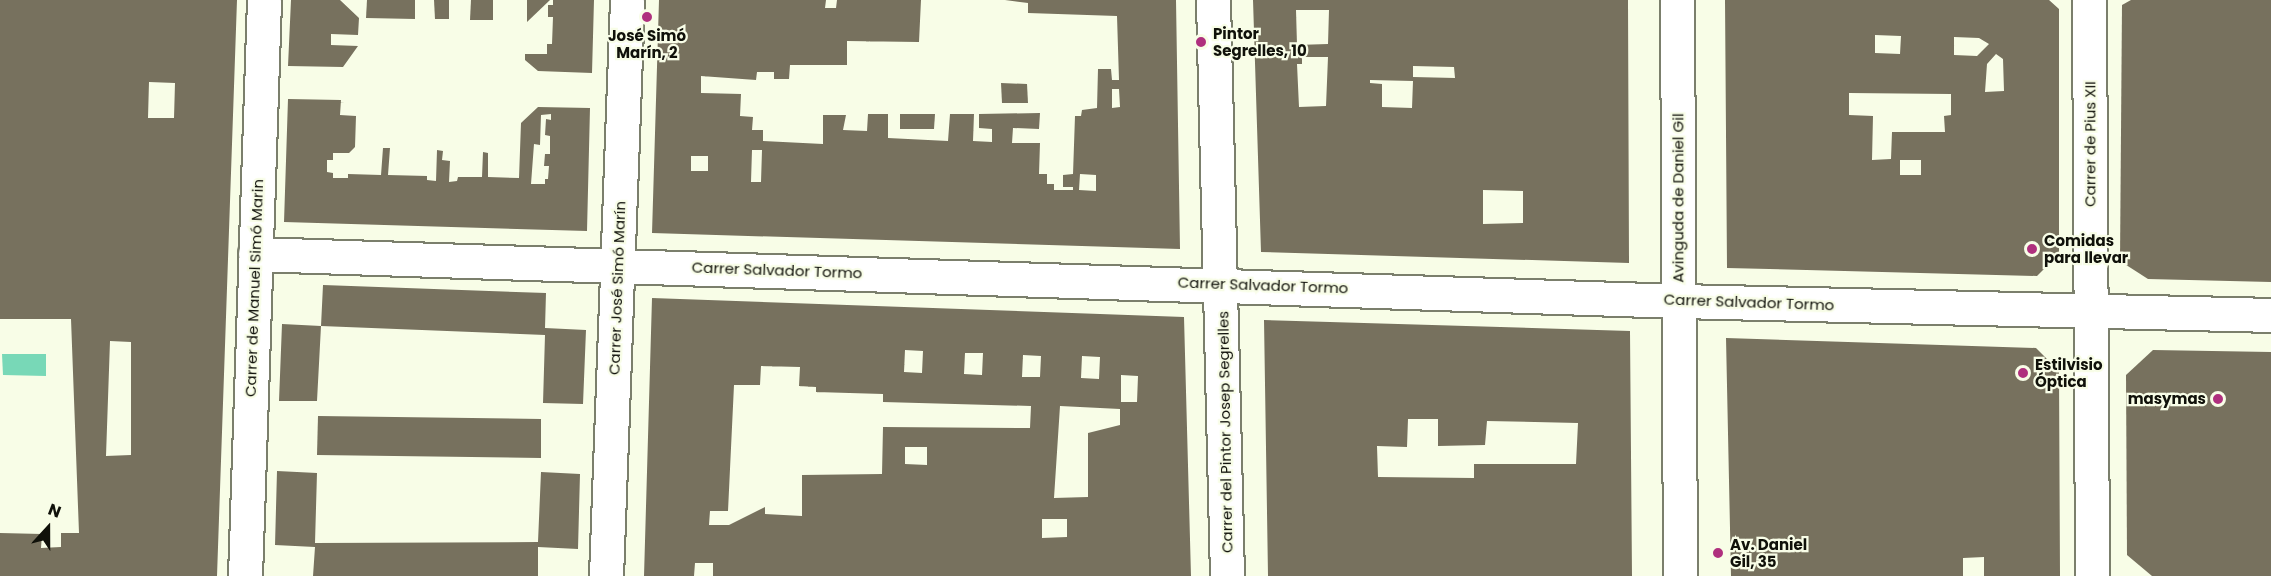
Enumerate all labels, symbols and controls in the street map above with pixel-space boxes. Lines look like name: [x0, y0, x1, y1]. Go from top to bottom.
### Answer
marker: José Simó Marín, 2: [640, 10, 654, 24]
place label: Pintor Segrelles, 10: [1213, 24, 1307, 59]
place label: José Simó Marín, 2: [608, 26, 686, 61]
marker: Pintor Segrelles, 10: [1194, 35, 1208, 49]
street label: Carrer de Pius XII: [2081, 81, 2099, 207]
street label: Avinguda de Daniel Gil: [1669, 113, 1687, 283]
street label: Carrer de Manuel Simó Marin: [241, 179, 267, 397]
street label: Carrer José Simó Marín: [605, 201, 629, 375]
place label: Comidas para llevar: [2044, 231, 2128, 266]
marker: Comidas para llevar: [2025, 242, 2039, 256]
street label: Carrer Salvador Tormo: [691, 258, 863, 282]
street label: Carrer Salvador Tormo: [1177, 273, 1349, 297]
street label: Carrer Salvador Tormo: [1663, 290, 1835, 314]
street label: Carrer del Pintor Josep Segrelles: [1214, 311, 1236, 553]
place label: Estilvisio Óptica: [2035, 355, 2103, 390]
marker: Estilvisio Óptica: [2016, 366, 2030, 380]
place label: masymas: [2128, 390, 2206, 408]
marker: masymas: [2211, 392, 2225, 406]
north arrow: [18, 498, 78, 558]
text: N: [45, 498, 64, 524]
place label: Av. Daniel Gil, 35: [1730, 535, 1807, 570]
marker: Av. Daniel Gil, 35: [1711, 546, 1725, 560]

